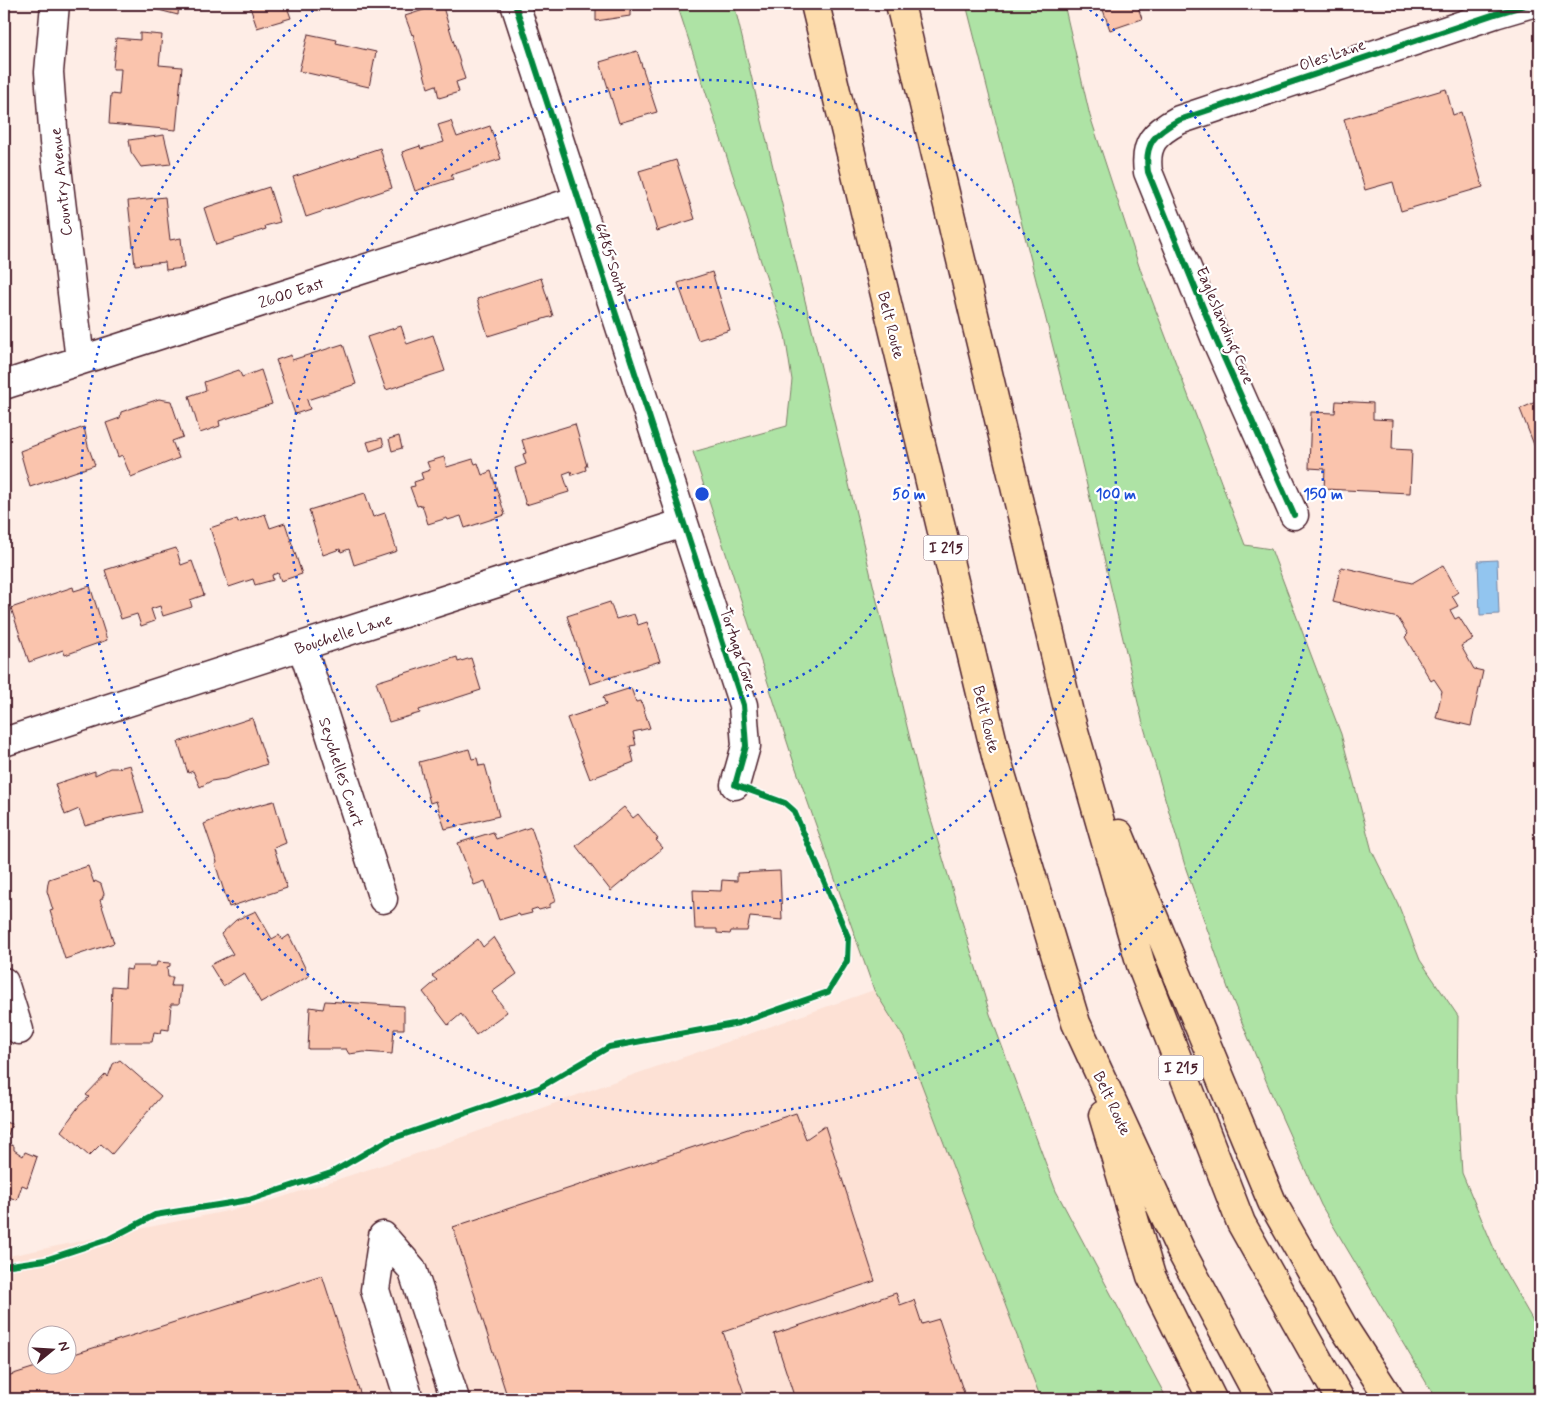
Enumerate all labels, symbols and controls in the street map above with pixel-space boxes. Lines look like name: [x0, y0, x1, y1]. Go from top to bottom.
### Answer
street label: Oles Lane: [1296, 34, 1369, 77]
street label: Country Avenue: [45, 126, 78, 237]
street label: 6485 South: [589, 220, 632, 298]
street label: Eagleslanding Cove: [1189, 264, 1259, 388]
street label: 2600 East: [256, 273, 327, 314]
street label: Belt Route: [872, 290, 909, 362]
centre of rings: [693, 485, 711, 503]
text: 50 m: [892, 485, 926, 505]
text: 100 m: [1096, 485, 1136, 505]
text: 150 m: [1303, 485, 1343, 505]
road number: I 215: [924, 536, 968, 560]
street label: Tortuga Cove: [714, 605, 761, 694]
street label: Bouchelle Lane: [292, 609, 395, 660]
street label: Belt Route: [967, 684, 1004, 756]
street label: Seychelles Court: [313, 715, 368, 830]
road number: I 215: [1158, 1056, 1204, 1080]
street label: Belt Route: [1088, 1068, 1136, 1140]
north arrow: [28, 1326, 78, 1376]
text: N: [53, 1339, 73, 1354]

